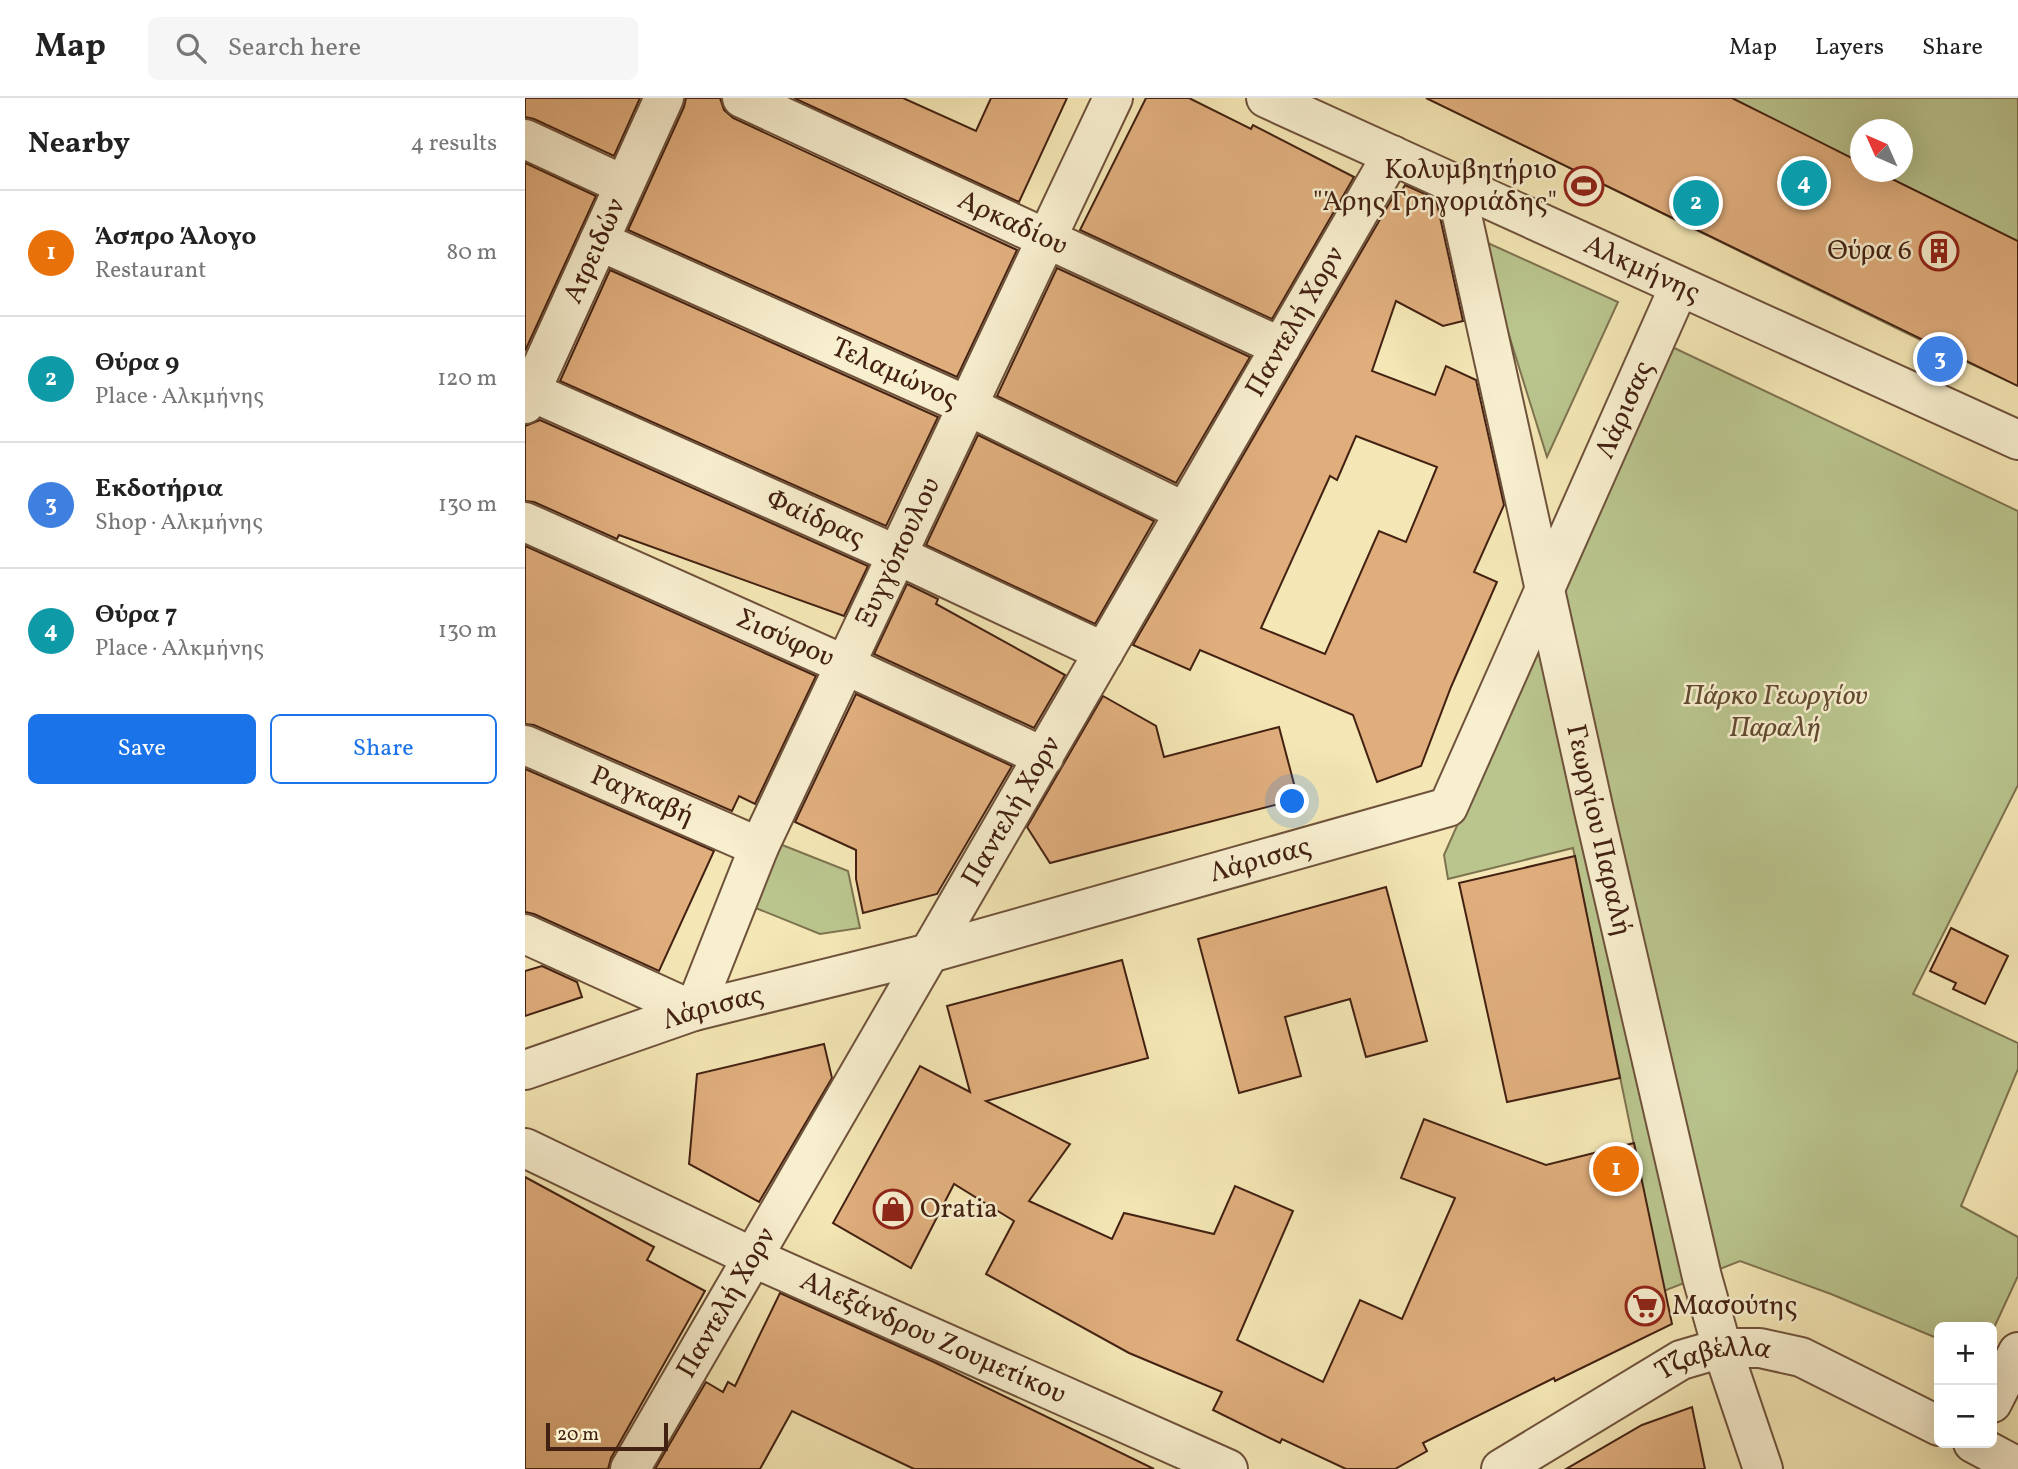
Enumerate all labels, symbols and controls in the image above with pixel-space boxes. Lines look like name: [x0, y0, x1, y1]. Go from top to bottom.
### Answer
search box: [148, 17, 638, 80]
text: Map: [35, 25, 106, 71]
icon: search: [172, 29, 210, 67]
text: Search here: [228, 30, 361, 66]
text: Map: [1729, 31, 1777, 65]
text: Layers: [1815, 31, 1884, 65]
text: Share: [1922, 31, 1983, 65]
north arrow: [1850, 119, 1913, 182]
text: Nearby: [28, 123, 130, 165]
text: 4 results: [411, 128, 497, 160]
place label: Κολυμβητήριο "Άρης Γρηγοριάδης": [1313, 151, 1557, 222]
pin: 4: [1781, 157, 1827, 209]
sports icon: Κολυμβητήριο "Άρης Γρηγοριάδης": [1563, 165, 1605, 207]
pin: 2: [1673, 177, 1719, 229]
street label: Αρκαδίου: [951, 181, 1074, 265]
street label: Ατρειδών: [554, 192, 636, 310]
text: Άσπρο Άλογο: [95, 219, 256, 255]
street label: Αλκμήνης: [1577, 225, 1707, 313]
building icon: Θύρα 6: [1918, 230, 1960, 272]
place label: Θύρα 6: [1827, 232, 1912, 271]
text: 1: [46, 237, 56, 269]
text: 80 m: [447, 237, 497, 269]
street label: Παντελή Χορν: [1236, 239, 1355, 405]
text: Restaurant: [95, 255, 206, 287]
street label: Τελαμώνος: [825, 328, 965, 419]
pin: 3: [1917, 333, 1963, 385]
text: Θύρα 9: [95, 345, 179, 381]
street label: Λάρισας: [1586, 354, 1663, 465]
text: 2: [45, 363, 57, 395]
text: 120 m: [437, 363, 497, 395]
text: Place · Αλκμήνης: [95, 381, 264, 413]
text: Εκδοτήρια: [95, 471, 223, 507]
street label: Ξυγγόπουλου: [846, 471, 950, 634]
street label: Φαίδρας: [760, 479, 871, 558]
text: 3: [45, 489, 57, 521]
text: 130 m: [438, 489, 497, 521]
text: Shop · Αλκμήνης: [95, 507, 263, 539]
text: Θύρα 7: [95, 597, 177, 633]
street label: Σισύφου: [730, 599, 841, 677]
text: 4: [44, 615, 58, 647]
text: 130 m: [438, 615, 497, 647]
text: Place · Αλκμήνης: [95, 633, 264, 665]
park label: Πάρκο Γεωργίου Παραλή: [1683, 677, 1867, 748]
button: Save: [28, 714, 256, 784]
button: Share: [270, 714, 497, 784]
street label: Γεωργίου Παραλή: [1556, 721, 1642, 940]
street label: Παντελή Χορν: [952, 729, 1071, 894]
street label: Ραγκαβή: [584, 756, 700, 836]
your location: [1275, 784, 1309, 818]
street label: Λάρισας: [1205, 827, 1315, 893]
street label: Λάρισας: [657, 975, 767, 1040]
pin: 1: [1593, 1143, 1639, 1195]
shop icon: Oratia: [872, 1188, 914, 1230]
place label: Oratia: [920, 1190, 998, 1229]
street label: Παντελή Χορν: [667, 1220, 786, 1385]
street label: Αλεξάνδρου Ζουμετίκου: [794, 1261, 1072, 1414]
supermarket icon: Μασούτης: [1624, 1285, 1666, 1327]
place label: Μασούτης: [1672, 1287, 1797, 1326]
map controls: [1934, 1322, 1997, 1448]
button: +: [1934, 1322, 1997, 1385]
street label: Τζαβέλλα: [1648, 1328, 1775, 1391]
button: −: [1934, 1385, 1997, 1448]
scale bar: [546, 1420, 669, 1452]
text: 20 m: [557, 1422, 599, 1448]

